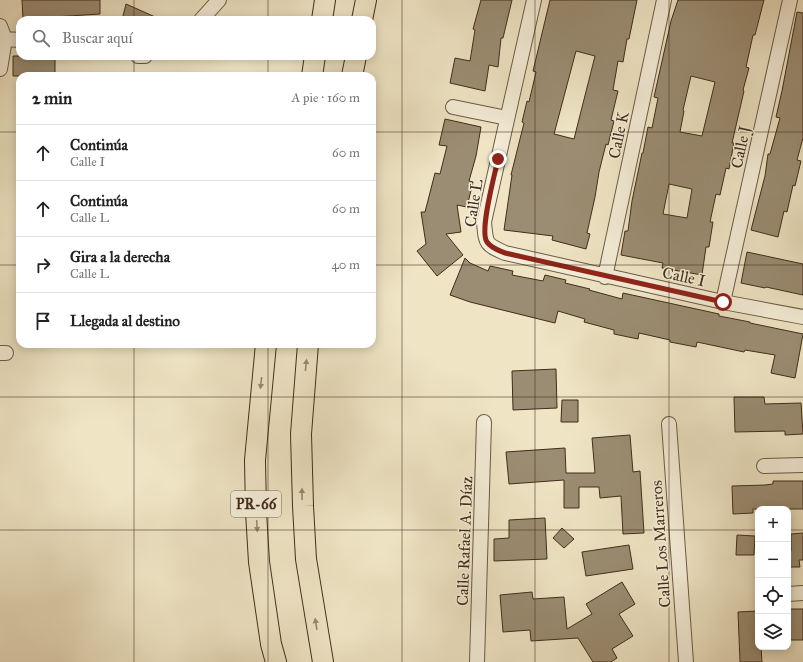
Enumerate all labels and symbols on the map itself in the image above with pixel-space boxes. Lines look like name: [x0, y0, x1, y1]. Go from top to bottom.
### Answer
street label: Calle K: [604, 109, 633, 160]
street label: Calle J: [727, 124, 755, 170]
route end: [489, 150, 507, 168]
street label: Calle L: [460, 178, 487, 228]
street label: Calle I: [661, 263, 707, 290]
route start: [714, 293, 732, 311]
one-way arrow: [303, 359, 310, 371]
one-way arrow: [258, 377, 265, 389]
street label: Calle Rafael A. Díaz: [453, 475, 476, 606]
street label: Calle Los Marreros: [647, 480, 674, 608]
one-way arrow: [299, 488, 306, 500]
road number: PR-66: [231, 491, 281, 517]
one-way arrow: [253, 520, 260, 533]
one-way arrow: [313, 618, 319, 630]

